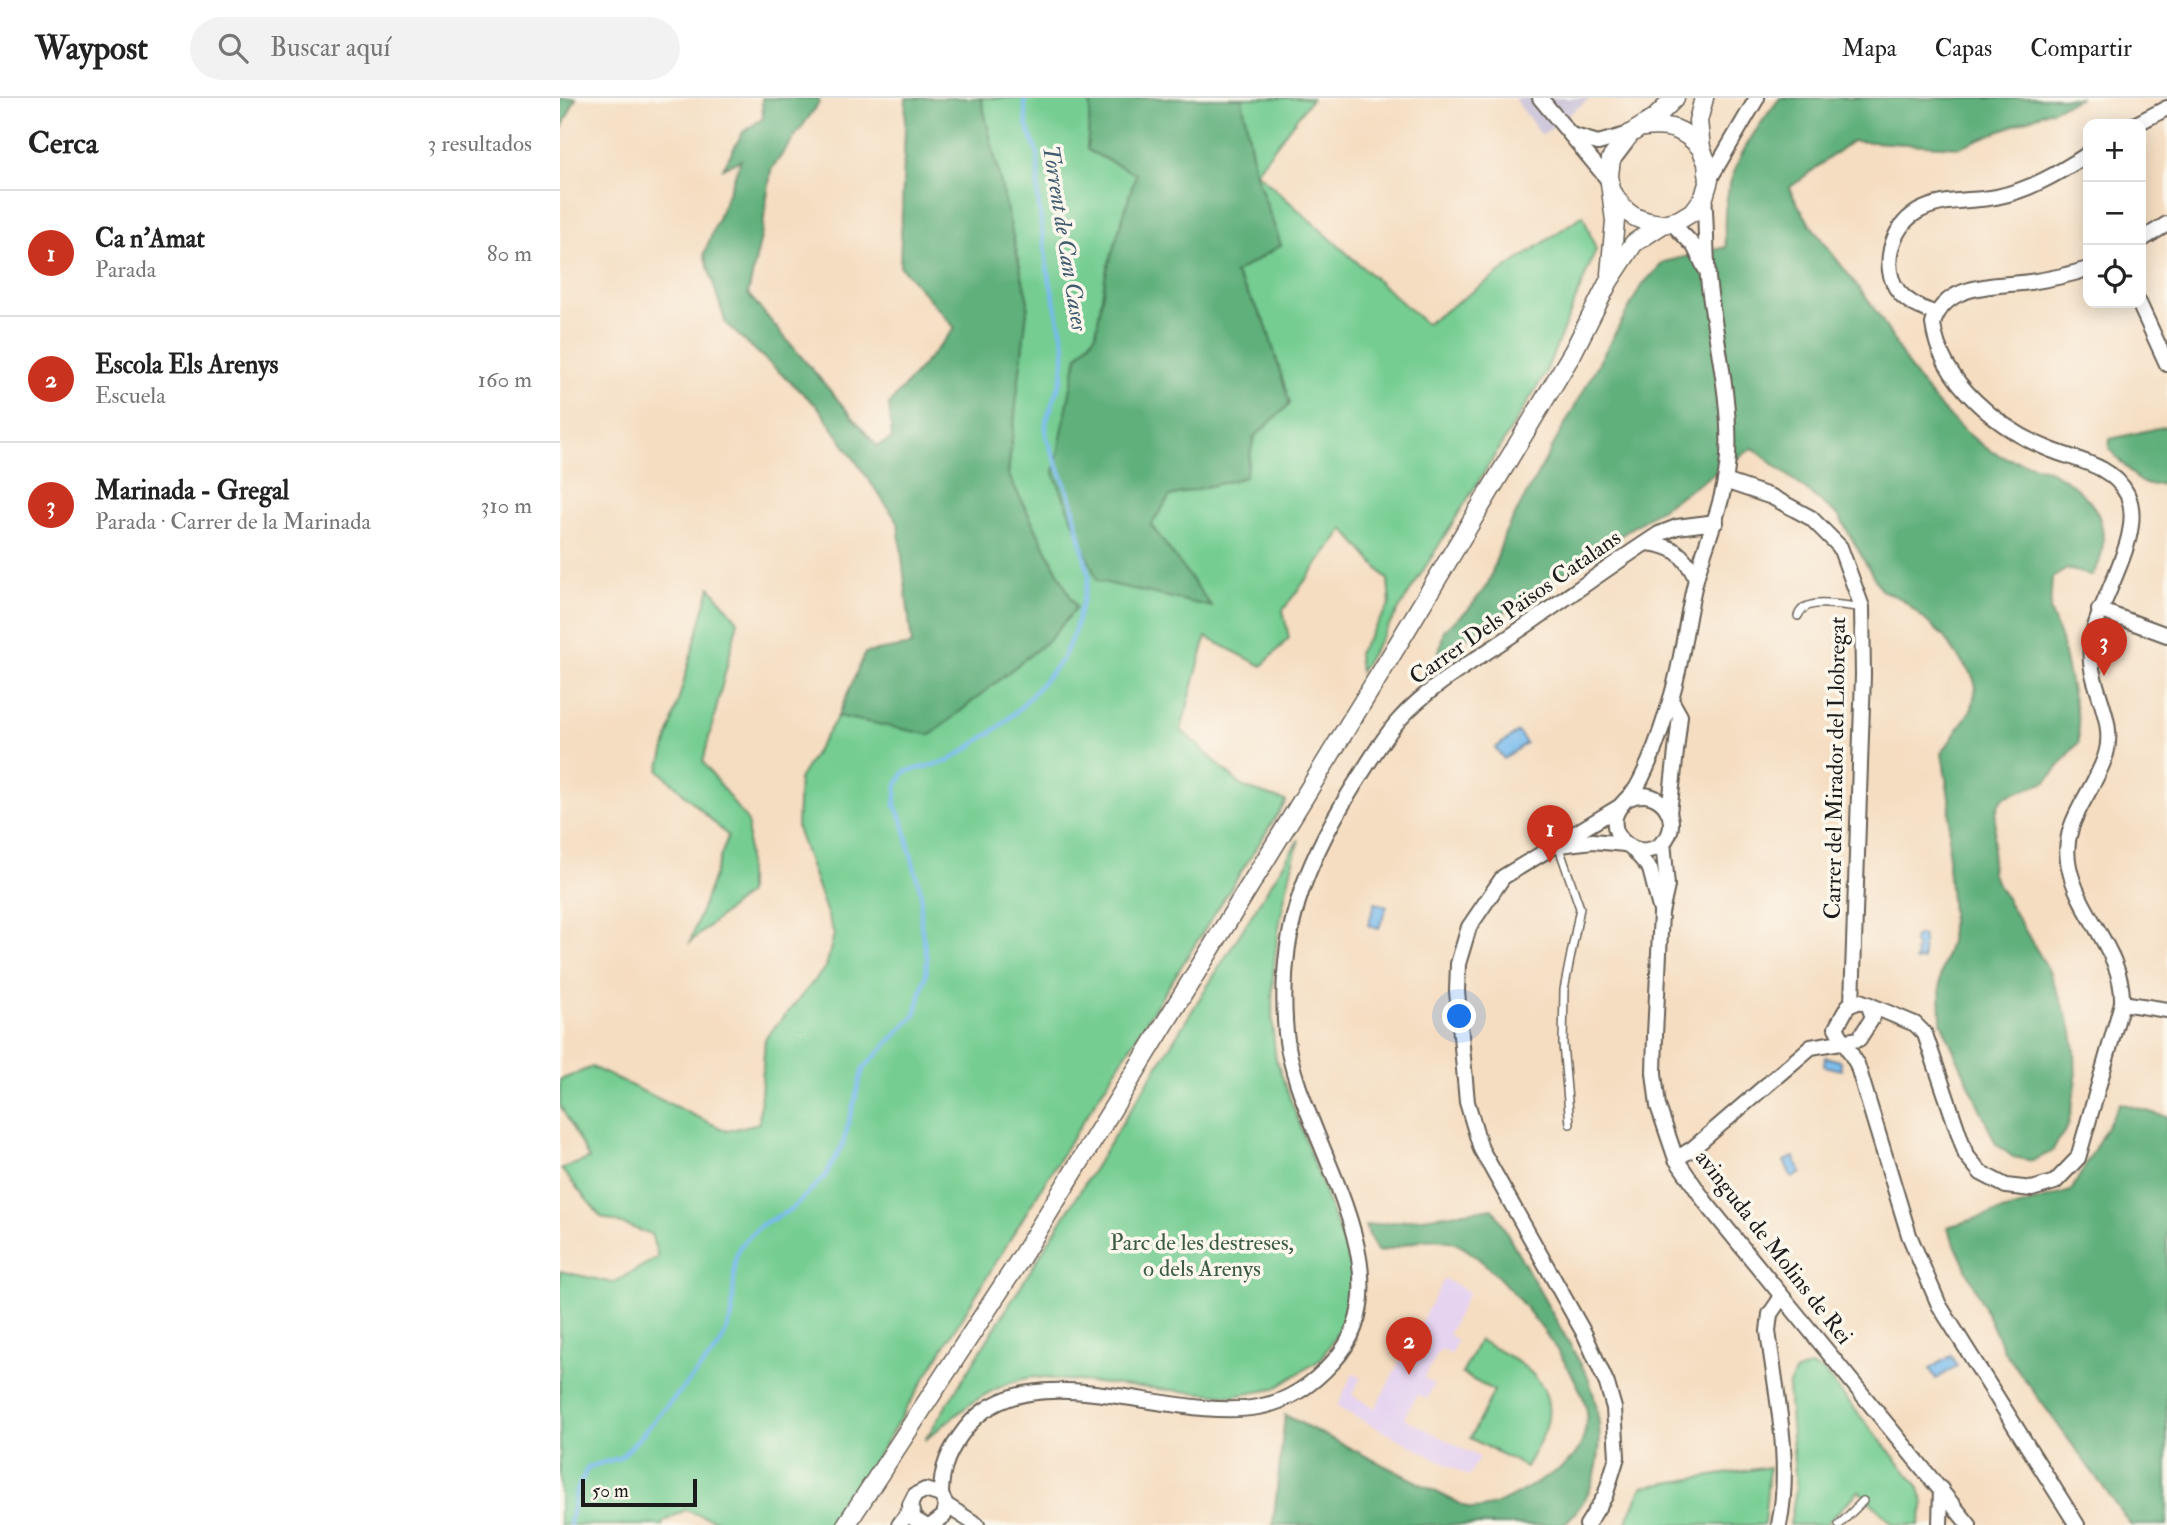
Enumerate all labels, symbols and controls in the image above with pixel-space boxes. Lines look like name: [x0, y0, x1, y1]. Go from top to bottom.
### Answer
search box: [190, 17, 680, 80]
text: Waypost: [35, 28, 148, 69]
icon: search: [214, 29, 252, 67]
text: Buscar aquí: [270, 32, 390, 64]
text: Mapa: [1842, 33, 1897, 64]
text: Capas: [1935, 33, 1992, 64]
text: Compartir: [2030, 33, 2132, 64]
map controls: [2083, 119, 2146, 308]
button: +: [2083, 119, 2146, 182]
text: Cerca: [28, 125, 98, 162]
text: 3 resultados: [428, 129, 532, 158]
water label: Torrent de Can Cases: [1035, 143, 1095, 333]
button: −: [2083, 182, 2146, 245]
text: Ca n'Amat: [95, 223, 205, 255]
text: 1: [47, 239, 55, 268]
text: 80 m: [487, 239, 532, 268]
button: locate: [2083, 245, 2146, 308]
text: Parada: [95, 255, 156, 284]
text: Escola Els Arenys: [95, 349, 279, 381]
text: 2: [45, 365, 57, 394]
text: 160 m: [478, 365, 532, 394]
text: Escuela: [95, 381, 166, 410]
text: Marinada - Gregal: [95, 475, 289, 507]
text: 3: [47, 491, 55, 520]
text: 310 m: [481, 491, 532, 520]
text: Parada · Carrer de la Marinada: [95, 507, 371, 536]
street label: Carrer Dels Països Catalans: [1404, 523, 1626, 691]
street label: Carrer del Mirador del Llobregat: [1818, 616, 1852, 920]
pin: 3: [2081, 618, 2127, 676]
pin: 1: [1527, 805, 1573, 863]
your location: [1442, 999, 1476, 1033]
street label: avinguda de Molins de Rei: [1689, 1144, 1859, 1350]
park label: Parc de les destreses, o dels Arenys: [1110, 1228, 1294, 1283]
pin: 2: [1386, 1317, 1432, 1375]
scale bar: [581, 1476, 696, 1508]
text: 50 m: [592, 1479, 629, 1503]

